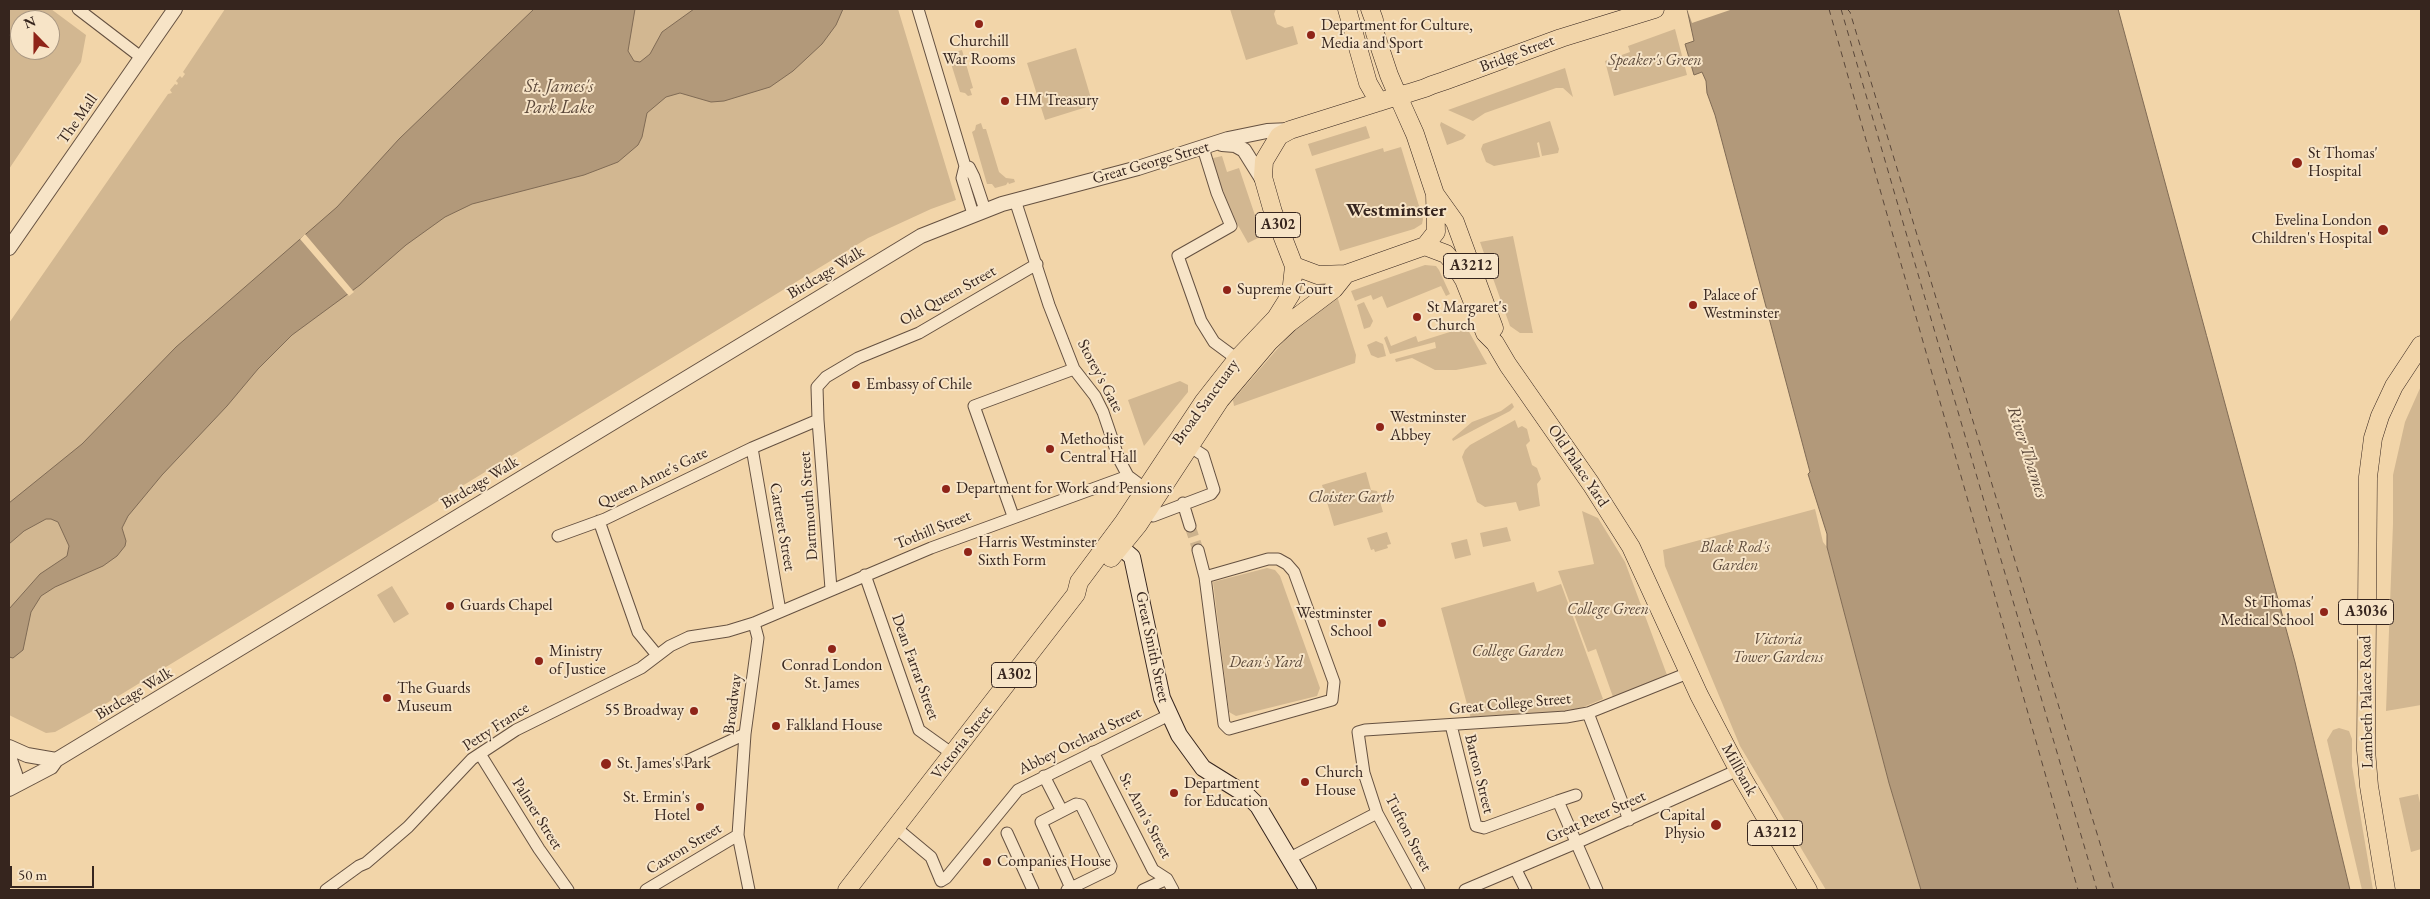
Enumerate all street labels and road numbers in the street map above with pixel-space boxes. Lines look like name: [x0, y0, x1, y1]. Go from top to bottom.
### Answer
street label: Bridge Street: [1477, 31, 1557, 77]
street label: The Mall: [54, 90, 102, 148]
street label: Great George Street: [1090, 137, 1212, 189]
road number: A302: [1256, 212, 1300, 238]
street label: Birdcage Walk: [784, 242, 868, 304]
road number: A3212: [1444, 254, 1498, 278]
street label: Old Queen Street: [897, 262, 999, 330]
street label: Storey's Gate: [1073, 336, 1127, 416]
street label: Broad Sanctuary: [1169, 356, 1243, 448]
street label: Old Palace Yard: [1543, 421, 1613, 511]
street label: Queen Anne's Gate: [595, 443, 711, 513]
street label: Dartmouth Street: [796, 451, 822, 561]
street label: Birdcage Walk: [438, 452, 522, 514]
street label: Carteret Street: [765, 481, 799, 573]
street label: Tothill Street: [892, 506, 974, 554]
street label: Great Smith Street: [1131, 590, 1173, 704]
road number: A3036: [2338, 600, 2394, 624]
street label: Dean Farrar Street: [887, 611, 943, 723]
street label: Lambeth Palace Road: [2356, 635, 2378, 769]
road number: A302: [992, 662, 1036, 688]
street label: Birdcage Walk: [92, 663, 176, 725]
street label: Broadway: [720, 673, 746, 735]
street label: Great College Street: [1448, 689, 1572, 719]
street label: Petty France: [459, 698, 533, 756]
street label: Victoria Street: [927, 702, 997, 784]
street label: Abbey Orchard Street: [1015, 703, 1145, 779]
street label: Barton Street: [1460, 732, 1498, 816]
street label: Millbank: [1717, 741, 1761, 799]
street label: St. Ann's Street: [1114, 770, 1176, 862]
street label: Palmer Street: [507, 775, 567, 853]
street label: Great Peter Street: [1543, 786, 1649, 848]
street label: Tufton Street: [1380, 791, 1436, 875]
street label: Caxton Street: [643, 819, 725, 879]
road number: A3212: [1748, 820, 1802, 846]

